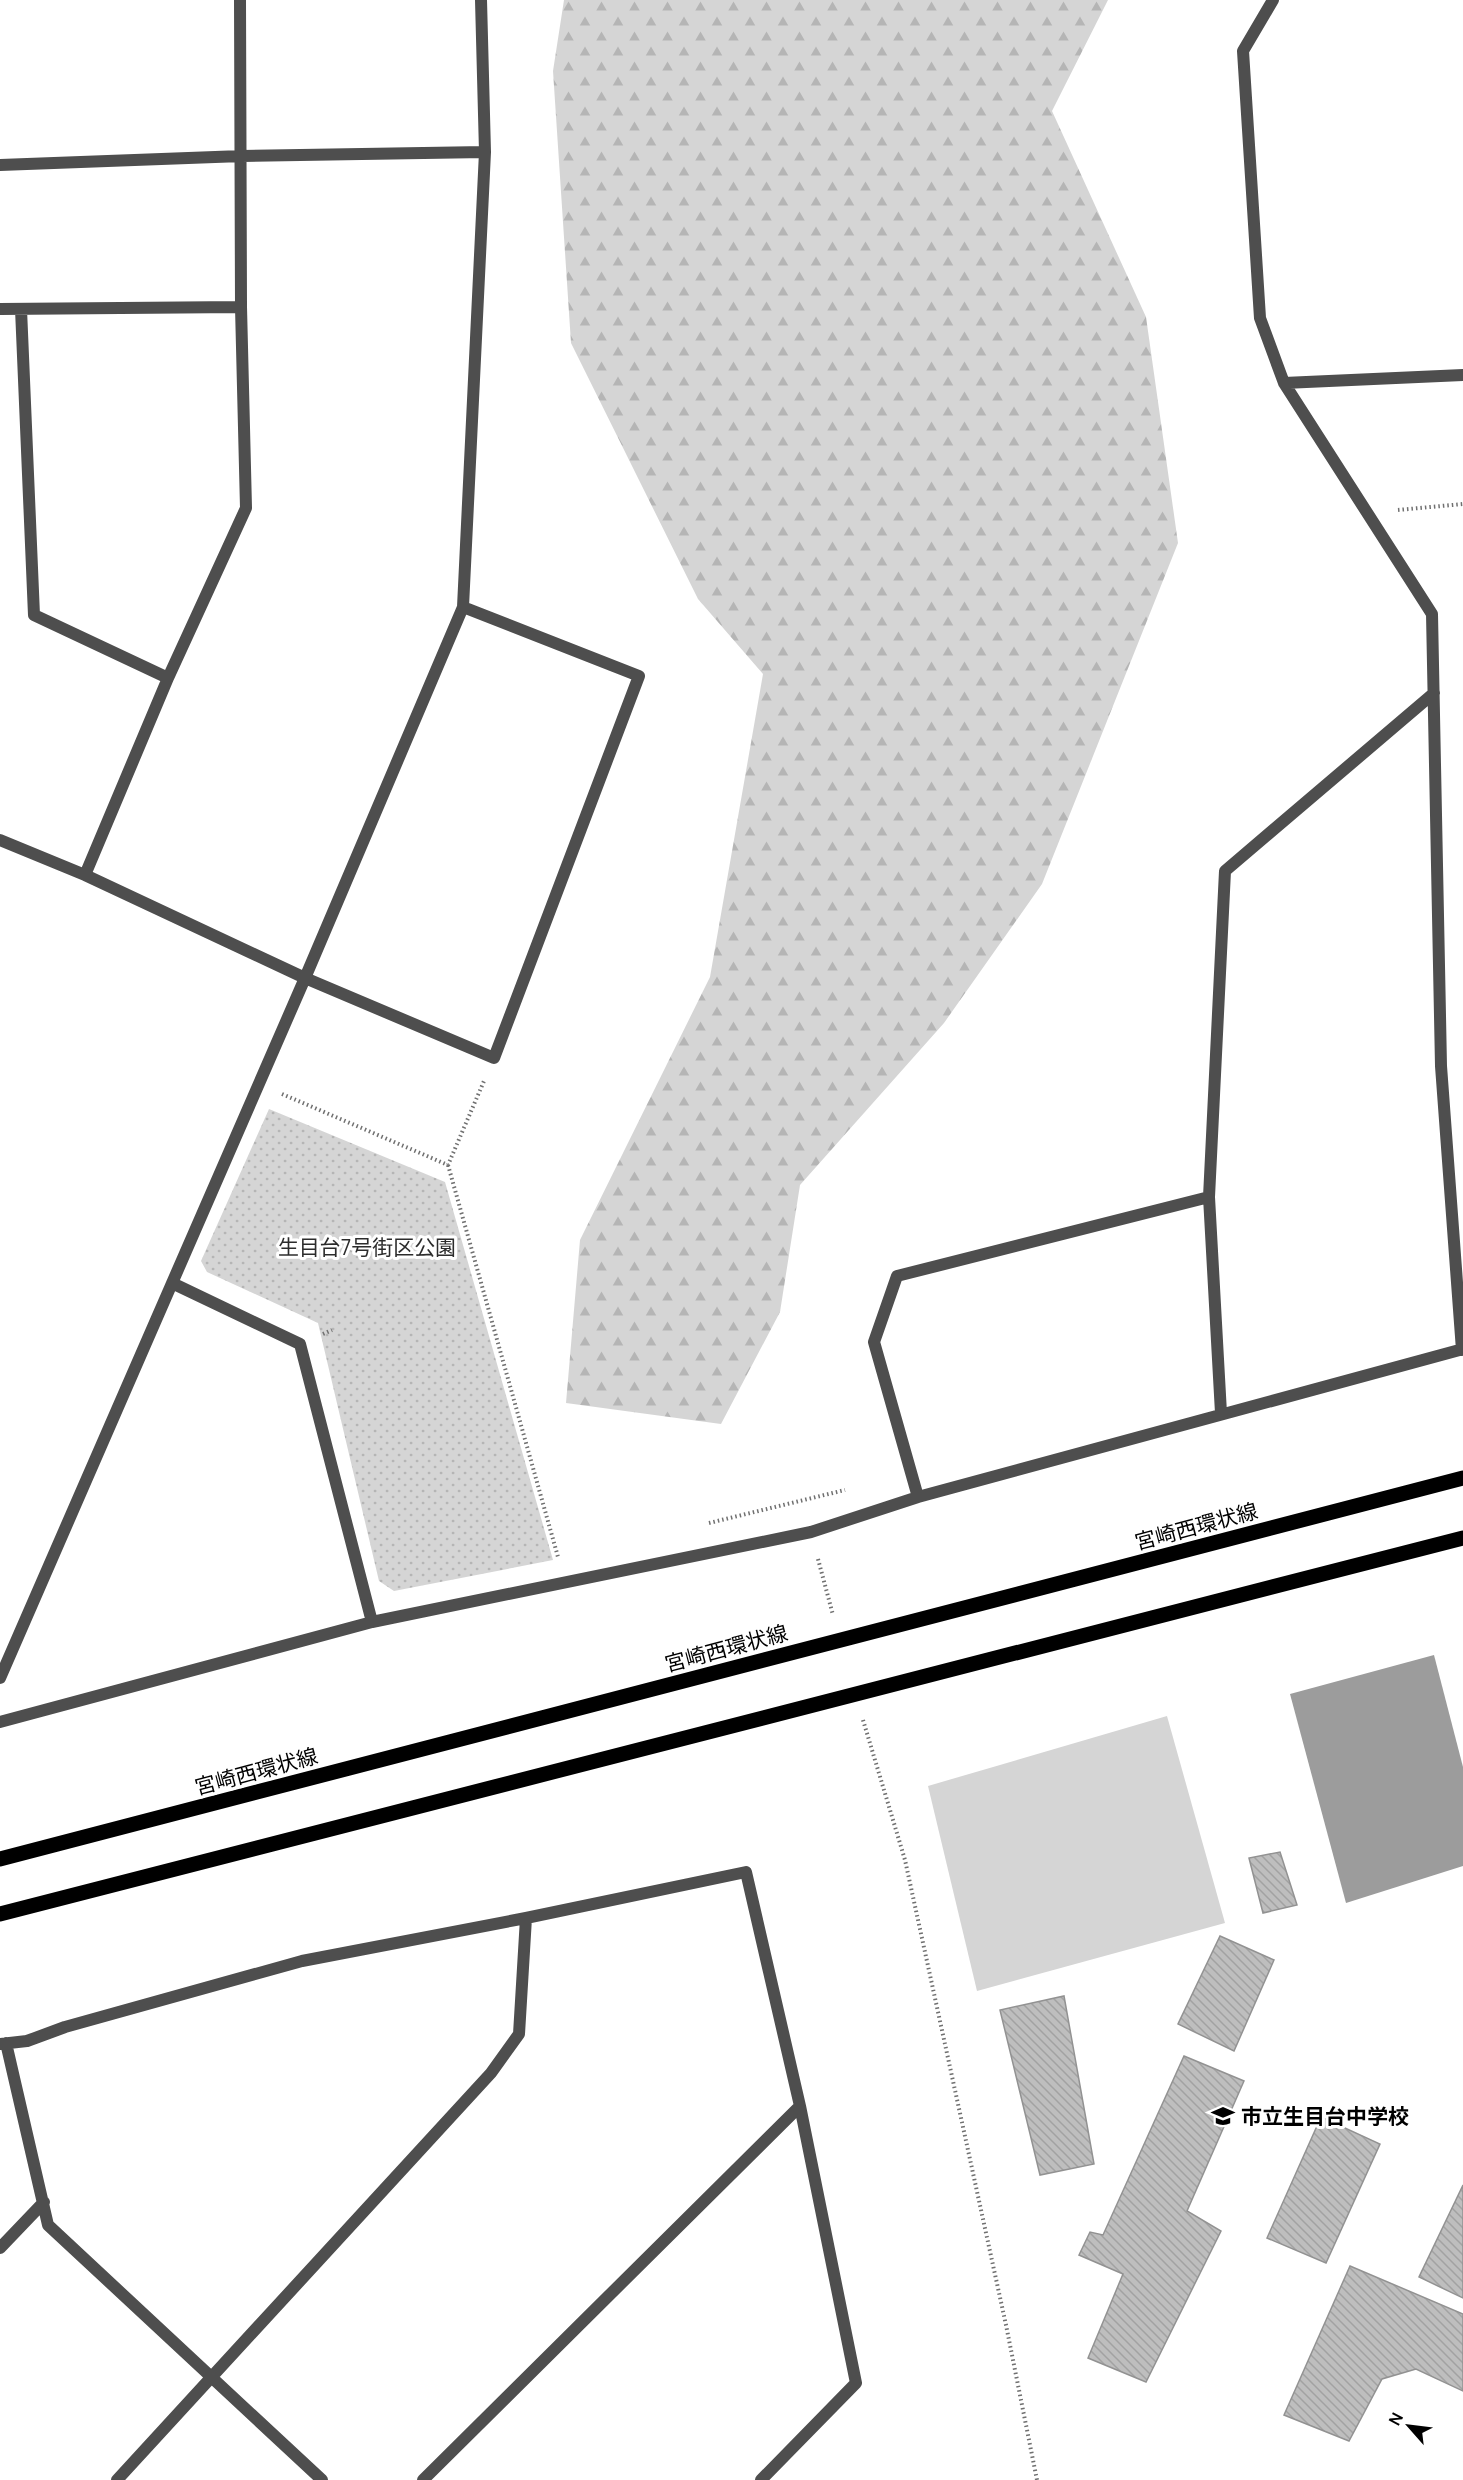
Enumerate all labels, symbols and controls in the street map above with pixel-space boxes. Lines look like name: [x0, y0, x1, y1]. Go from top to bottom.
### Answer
park label: 生目台7号街区公園: [278, 1233, 456, 1261]
street label: 宮崎西環状線: [1132, 1496, 1260, 1556]
street label: 宮崎西環状線: [662, 1618, 790, 1678]
street label: 宮崎西環状線: [192, 1741, 320, 1801]
place label: 市立生目台中学校: [1241, 2102, 1409, 2130]
school or university icon: 市立生目台中学校: [1210, 2103, 1236, 2129]
north arrow: [1379, 2396, 1439, 2456]
text: N: [1383, 2409, 1408, 2429]

